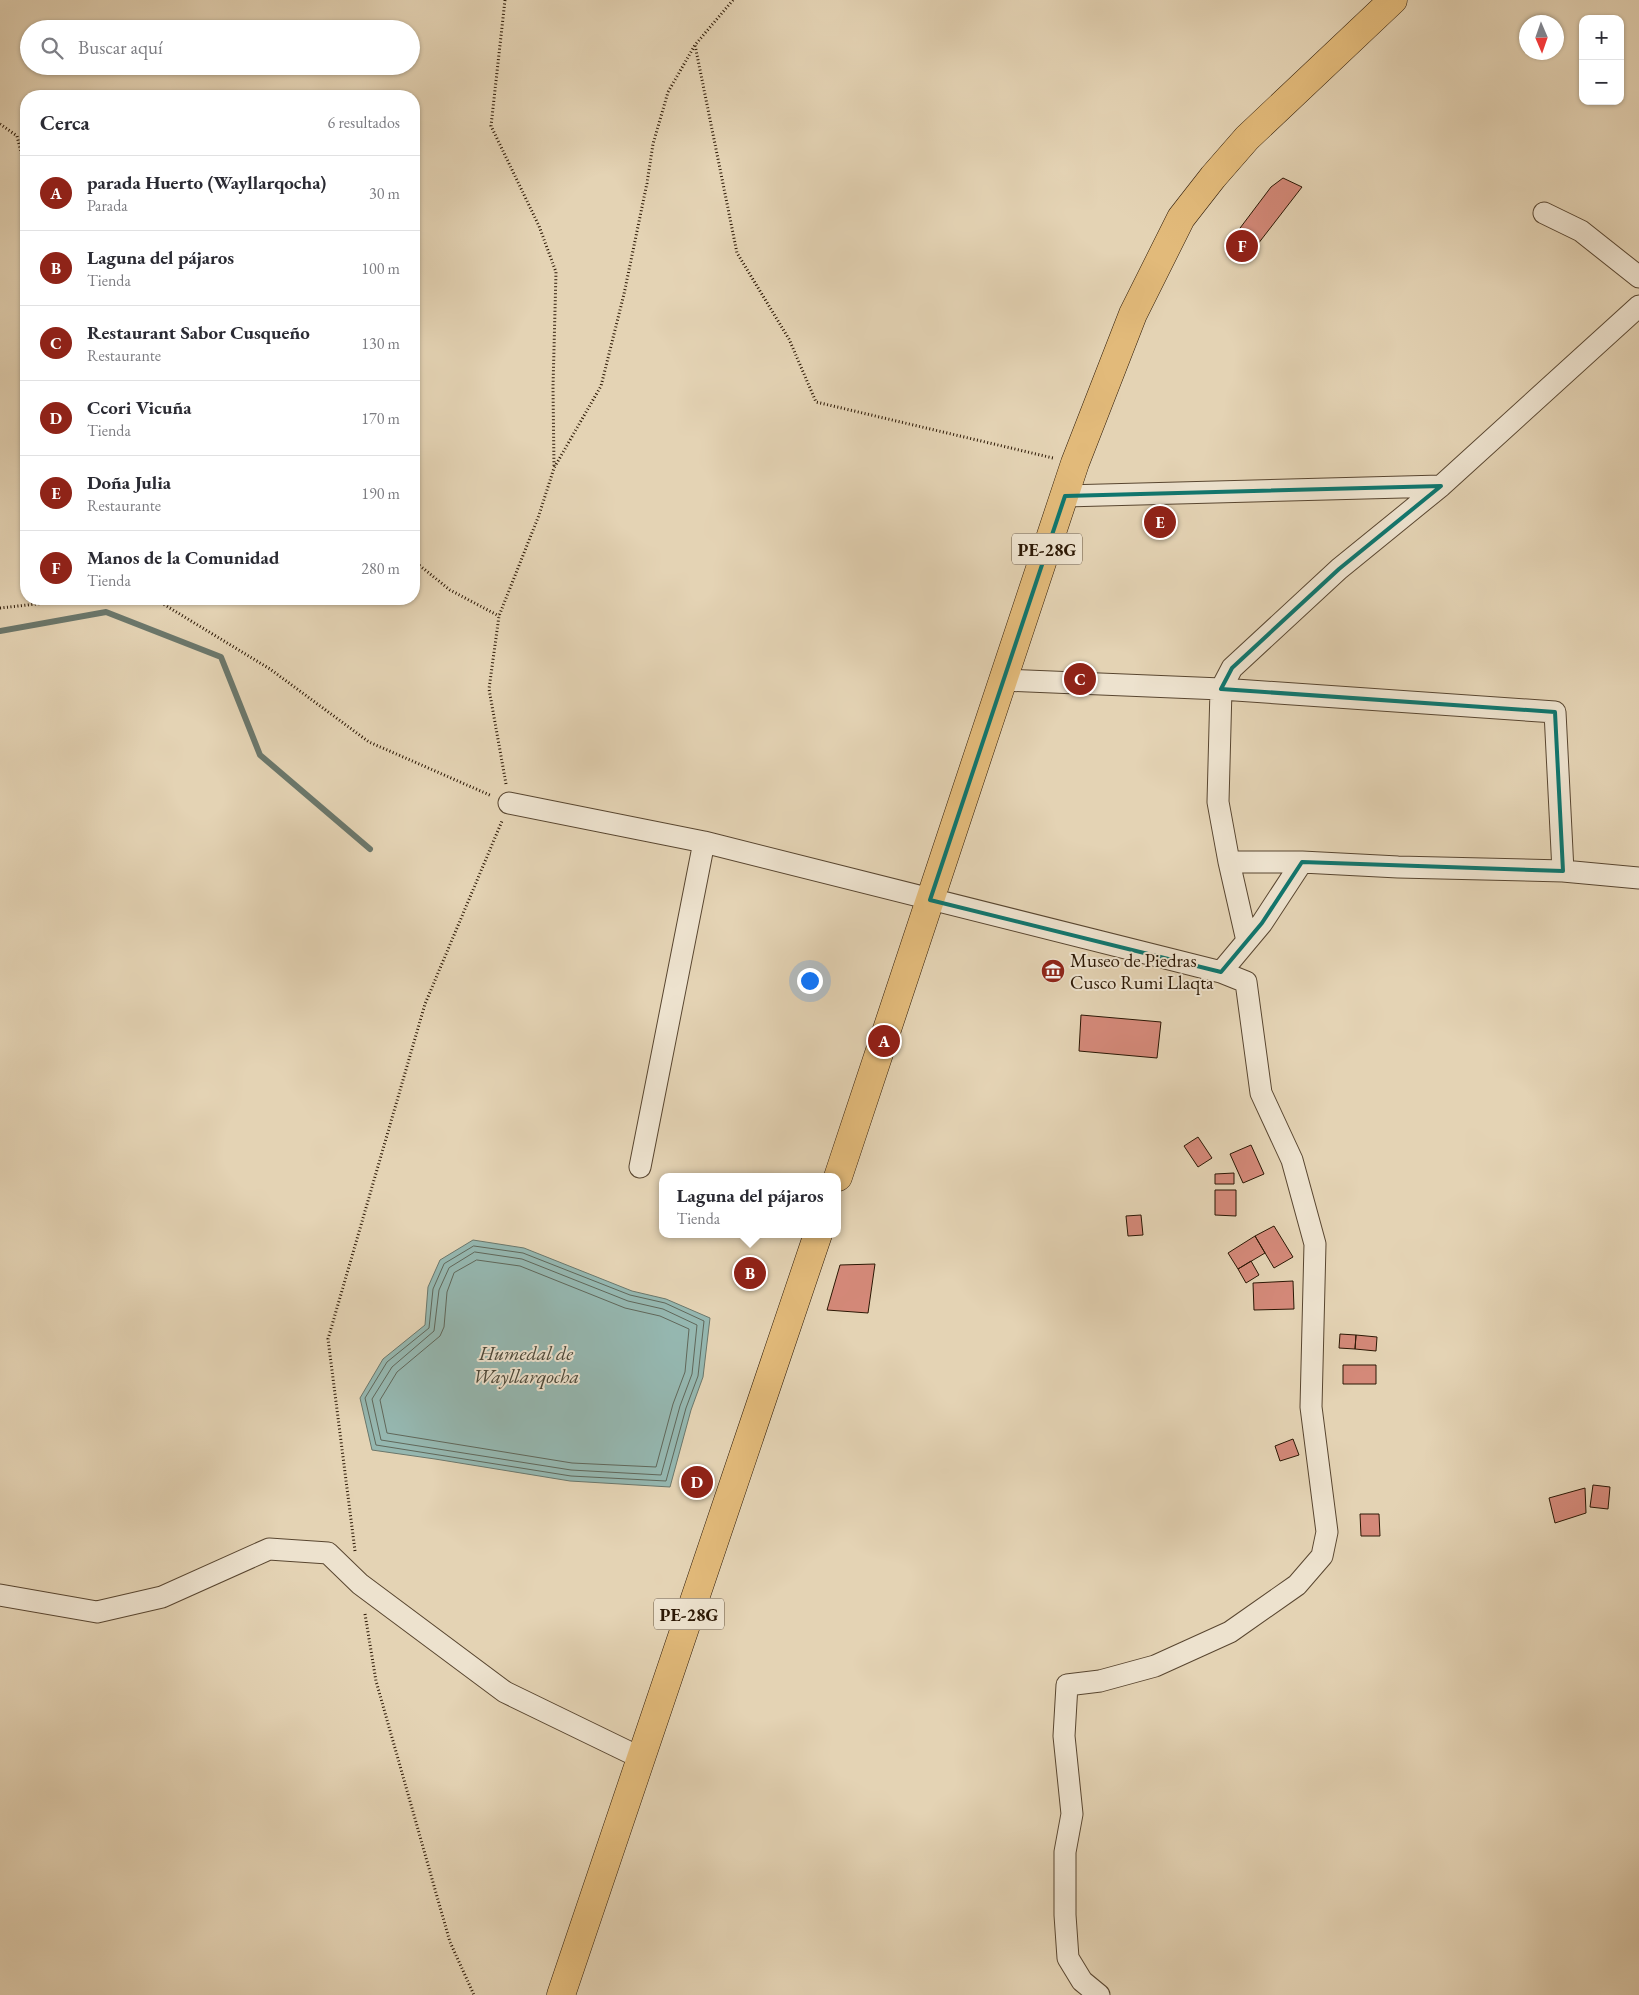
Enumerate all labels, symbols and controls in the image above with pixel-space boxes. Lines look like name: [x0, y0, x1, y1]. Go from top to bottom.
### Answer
north arrow: [1519, 15, 1564, 60]
map controls: [1579, 15, 1624, 105]
button: +: [1579, 15, 1624, 60]
search box: [20, 20, 420, 75]
icon: search: [38, 34, 66, 62]
text: Buscar aquí: [78, 35, 163, 60]
button: −: [1579, 60, 1624, 105]
text: Cerca: [40, 109, 90, 136]
text: 6 resultados: [328, 112, 400, 133]
text: parada Huerto (Wayllarqocha): [87, 170, 326, 195]
text: A: [50, 183, 62, 204]
text: 30 m: [369, 183, 400, 204]
text: Parada: [87, 195, 128, 216]
pin: F: [1226, 227, 1258, 265]
text: Laguna del pájaros: [87, 245, 234, 270]
text: B: [51, 258, 61, 279]
text: 100 m: [361, 258, 400, 279]
text: Tienda: [87, 270, 131, 291]
text: Restaurant Sabor Cusqueño: [87, 320, 310, 345]
text: C: [50, 333, 62, 354]
text: 130 m: [361, 333, 400, 354]
text: Restaurante: [87, 345, 161, 366]
text: Ccori Vicuña: [87, 395, 192, 420]
text: D: [50, 408, 62, 429]
text: 170 m: [361, 408, 400, 429]
text: Tienda: [87, 420, 131, 441]
text: Doña Julia: [87, 470, 171, 495]
text: E: [51, 483, 61, 504]
text: 190 m: [361, 483, 400, 504]
text: Restaurante: [87, 495, 161, 516]
pin: E: [1144, 503, 1176, 541]
road number: PE-28G: [1012, 534, 1082, 564]
text: Manos de la Comunidad: [87, 545, 279, 570]
text: F: [52, 558, 60, 579]
text: 280 m: [361, 558, 400, 579]
text: Tienda: [87, 570, 131, 591]
pin: C: [1064, 660, 1096, 698]
place label: Museo de Piedras Cusco Rumi Llaqta: [1070, 948, 1214, 995]
museum icon: Museo de Piedras Cusco Rumi Llaqta: [1040, 958, 1066, 984]
your location: [797, 968, 823, 994]
pin: A: [868, 1022, 900, 1060]
popup: [659, 1173, 841, 1238]
text: Laguna del pájaros: [676, 1183, 824, 1208]
text: Tienda: [676, 1208, 720, 1229]
pin: B: [734, 1254, 766, 1292]
water label: Humedal de Wayllarqocha: [473, 1340, 579, 1390]
pin: D: [681, 1463, 713, 1501]
road number: PE-28G: [654, 1598, 724, 1630]

